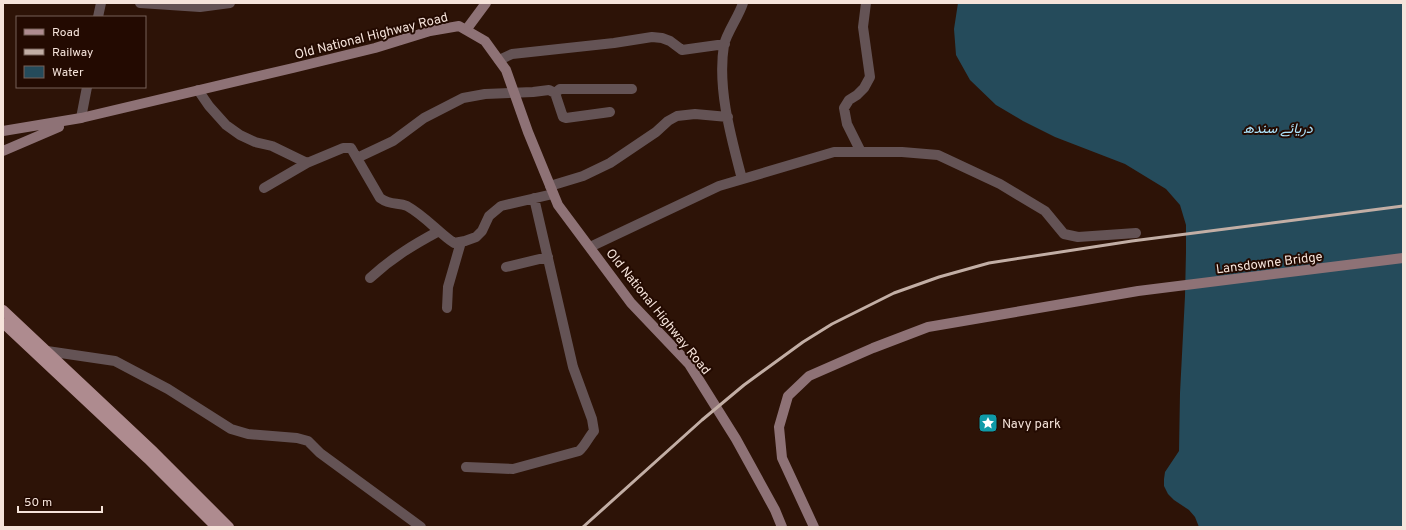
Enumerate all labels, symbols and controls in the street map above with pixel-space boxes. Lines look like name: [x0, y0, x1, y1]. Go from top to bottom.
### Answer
street label: Old National Highway Road: [293, 10, 450, 64]
legend: [16, 16, 146, 88]
text: Road: [52, 25, 80, 41]
text: Railway: [52, 45, 93, 61]
text: Water: [52, 65, 84, 81]
water label: دریائے سندھ: [1243, 121, 1313, 138]
street label: Old National Highway Road: [602, 246, 713, 378]
street label: Lansdowne Bridge: [1215, 250, 1323, 278]
place icon: Navy park: [977, 412, 999, 434]
place label: Navy park: [1002, 417, 1061, 433]
scale bar: [18, 488, 102, 514]
text: 50 m: [24, 495, 52, 511]

